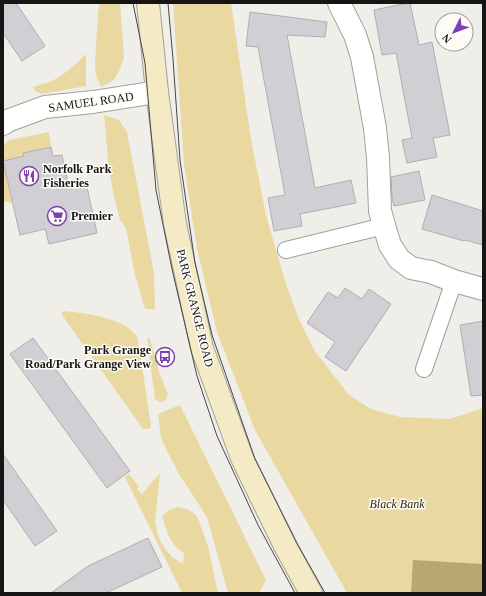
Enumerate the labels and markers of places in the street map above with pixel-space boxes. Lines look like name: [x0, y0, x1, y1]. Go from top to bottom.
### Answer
place label: Norfolk Park Fisheries: [43, 162, 112, 190]
restaurant icon: Norfolk Park Fisheries: [18, 165, 40, 187]
supermarket icon: Premier: [46, 205, 68, 227]
place label: Premier: [71, 209, 113, 223]
place label: Park Grange Road/Park Grange View: [25, 343, 152, 371]
bus stop icon: Park Grange Road/Park Grange View: [154, 346, 176, 368]

